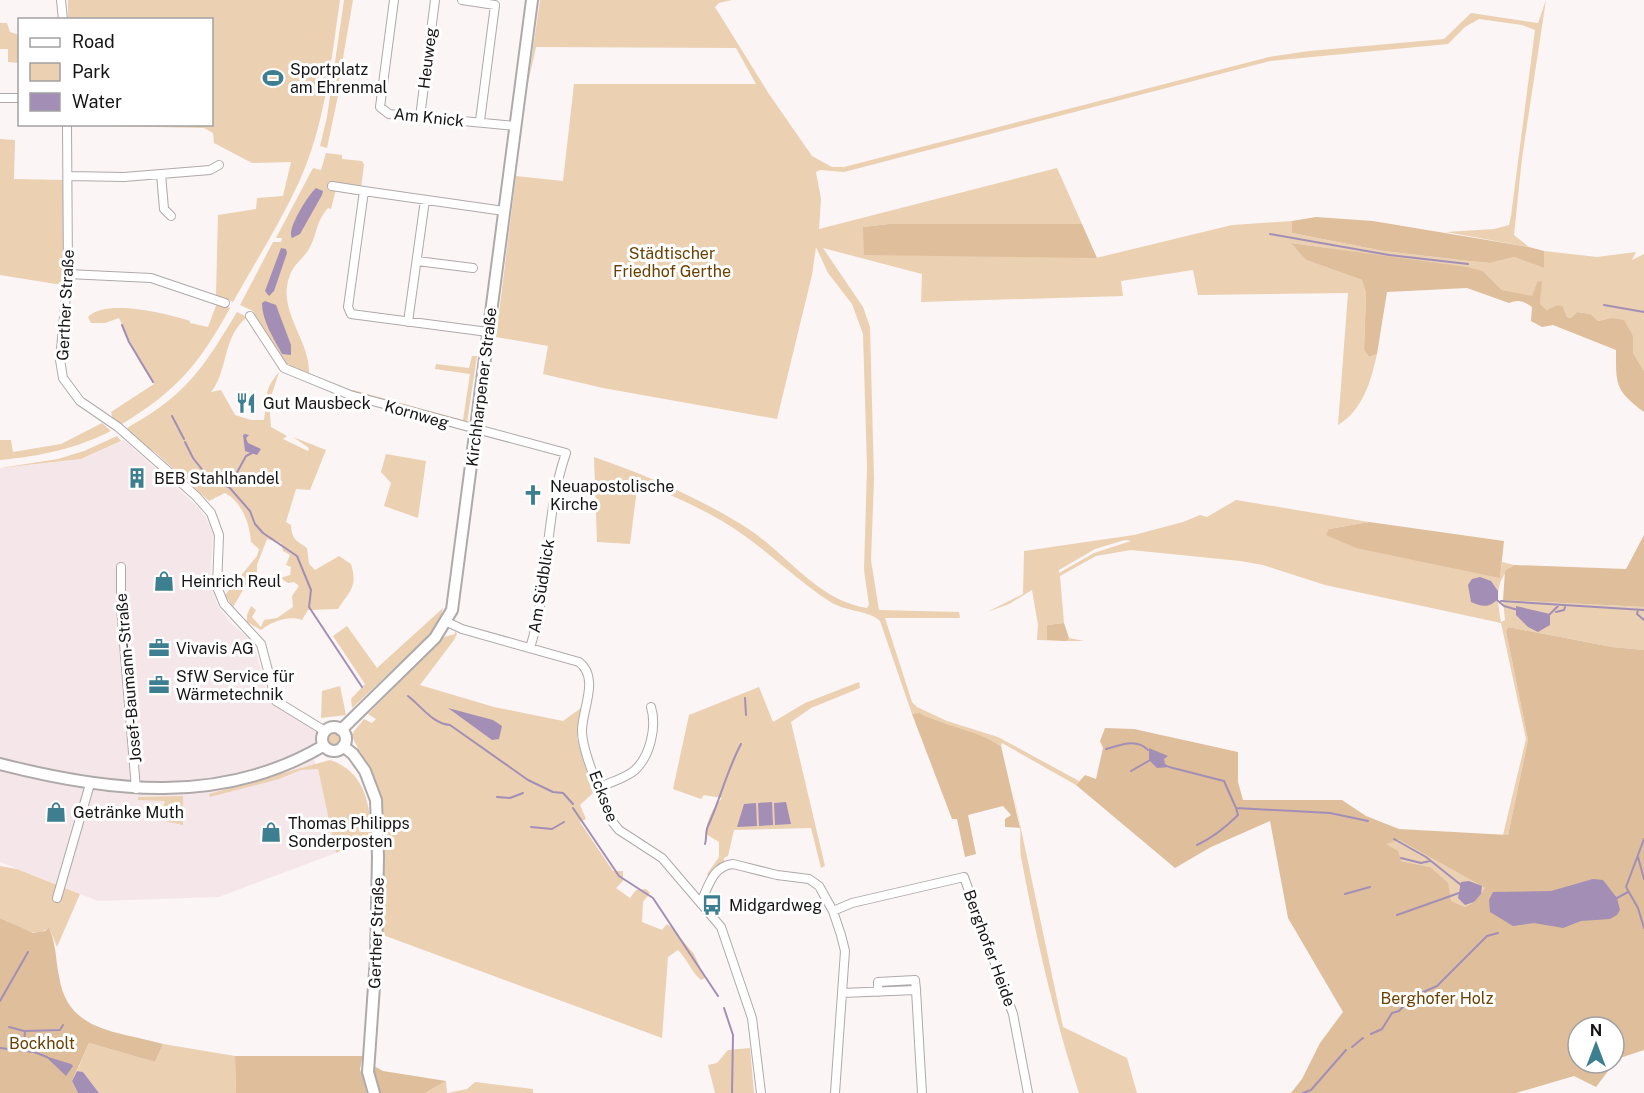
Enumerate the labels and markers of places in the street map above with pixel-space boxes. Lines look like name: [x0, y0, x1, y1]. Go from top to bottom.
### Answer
place label: Sportplatz am Ehrenmal: [290, 60, 388, 97]
sports icon: Sportplatz am Ehrenmal: [261, 66, 285, 90]
restaurant icon: Gut Mausbeck: [234, 391, 258, 415]
place label: Gut Mausbeck: [263, 394, 371, 413]
building icon: BEB Stahlhandel: [125, 466, 149, 490]
place label: BEB Stahlhandel: [154, 469, 280, 488]
place label: Neuapostolische Kirche: [550, 477, 674, 514]
church icon: Neuapostolische Kirche: [521, 483, 545, 507]
shop icon: Heinrich Reul: [152, 569, 176, 593]
place label: Heinrich Reul: [181, 572, 281, 591]
office icon: Vivavis AG: [147, 636, 171, 660]
place label: Vivavis AG: [176, 639, 254, 658]
place label: SfW Service für Wärmetechnik: [176, 667, 295, 704]
office icon: SfW Service für Wärmetechnik: [147, 673, 171, 697]
shop icon: Getränke Muth: [44, 800, 68, 824]
place label: Getränke Muth: [73, 803, 184, 822]
place label: Thomas Philipps Sonderposten: [288, 814, 410, 851]
shop icon: Thomas Philipps Sonderposten: [259, 820, 283, 844]
bus stop icon: Midgardweg: [700, 893, 724, 917]
place label: Midgardweg: [729, 896, 822, 915]

